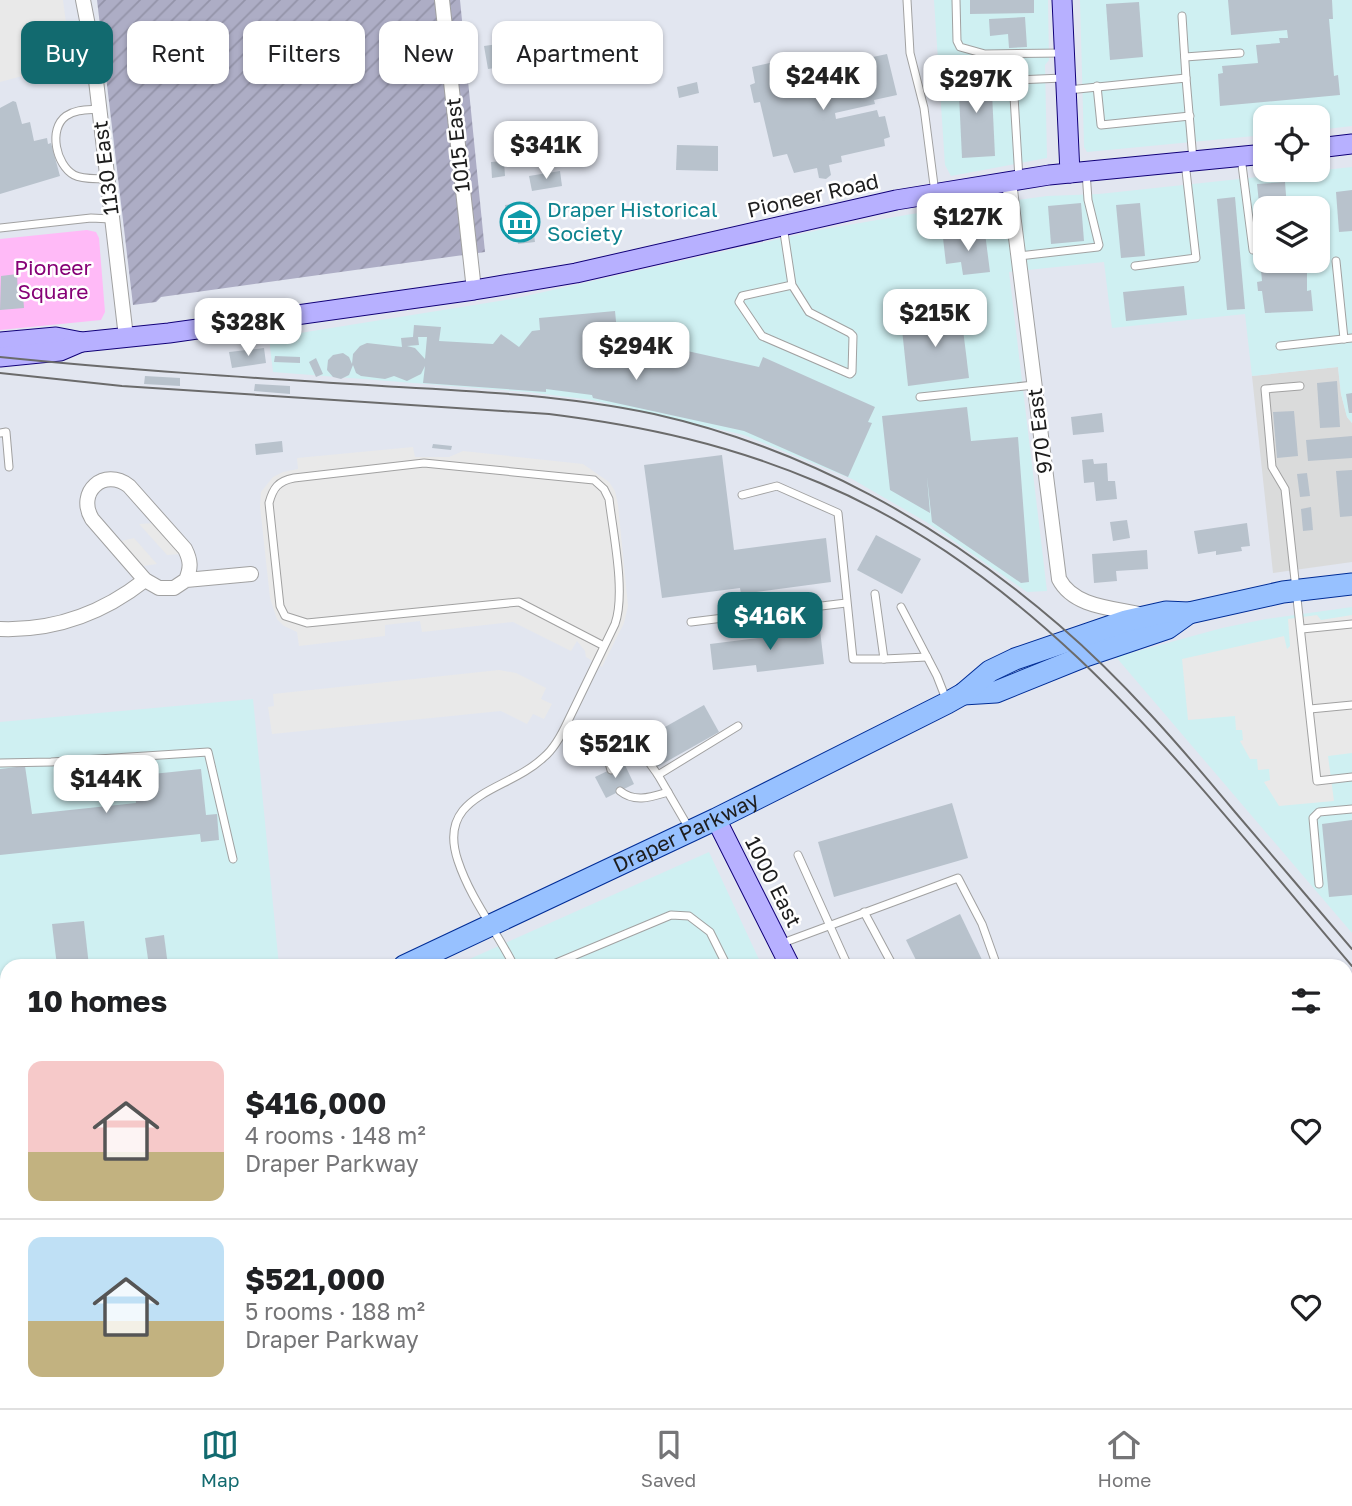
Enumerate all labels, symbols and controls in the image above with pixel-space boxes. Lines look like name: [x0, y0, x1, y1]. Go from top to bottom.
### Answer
chip: Buy: [21, 21, 113, 84]
chip: Rent: [127, 21, 229, 84]
chip: Filters: [243, 21, 365, 84]
chip: New: [379, 21, 478, 84]
chip: Apartment: [492, 21, 663, 84]
pin: $244K: [774, 52, 872, 112]
pin: $297K: [927, 55, 1025, 115]
text: $244K: [786, 61, 860, 89]
text: $297K: [939, 64, 1013, 92]
street label: 1015 East: [439, 97, 475, 194]
map controls: [1253, 105, 1330, 273]
button: locate: [1253, 105, 1330, 182]
street label: 1130 East: [86, 119, 124, 217]
pin: $341K: [497, 122, 595, 181]
text: $341K: [510, 130, 582, 158]
street label: Pioneer Road: [744, 167, 881, 223]
pin: $127K: [919, 194, 1017, 253]
place label: Draper Historical Society: [547, 196, 718, 246]
button: layers: [1253, 196, 1330, 273]
museum icon: Draper Historical Society: [499, 201, 541, 243]
text: $127K: [933, 202, 1003, 230]
park label: Pioneer Square: [14, 254, 92, 304]
pin: $215K: [886, 290, 984, 349]
pin: $328K: [199, 298, 297, 358]
text: $215K: [899, 298, 971, 326]
text: $328K: [211, 307, 285, 335]
pin: $294K: [587, 322, 685, 382]
text: $294K: [598, 331, 674, 359]
street label: 970 East: [1021, 387, 1057, 475]
pin: $416K: [721, 592, 819, 652]
text: $416K: [734, 601, 806, 629]
pin: $521K: [566, 720, 664, 780]
text: $521K: [579, 729, 651, 757]
pin: $144K: [57, 756, 155, 815]
text: $144K: [70, 764, 142, 792]
street label: Draper Parkway: [609, 786, 763, 878]
street label: 1000 East: [740, 832, 808, 931]
icon: filters: [1287, 982, 1325, 1020]
text: 10 homes: [28, 983, 167, 1019]
text: $416,000: [245, 1085, 386, 1121]
icon: home: [84, 1089, 168, 1173]
icon: heart: [1287, 1112, 1325, 1150]
text: 4 rooms · 148 m²: [245, 1121, 426, 1149]
text: Draper Parkway: [245, 1149, 419, 1177]
text: $521,000: [245, 1261, 385, 1297]
icon: home: [84, 1265, 168, 1349]
icon: heart: [1287, 1288, 1325, 1326]
text: 5 rooms · 188 m²: [245, 1297, 425, 1325]
text: Draper Parkway: [245, 1325, 419, 1353]
tab: Map: [201, 1426, 239, 1491]
tab: Saved: [641, 1426, 696, 1491]
tab: Home: [1098, 1426, 1151, 1491]

